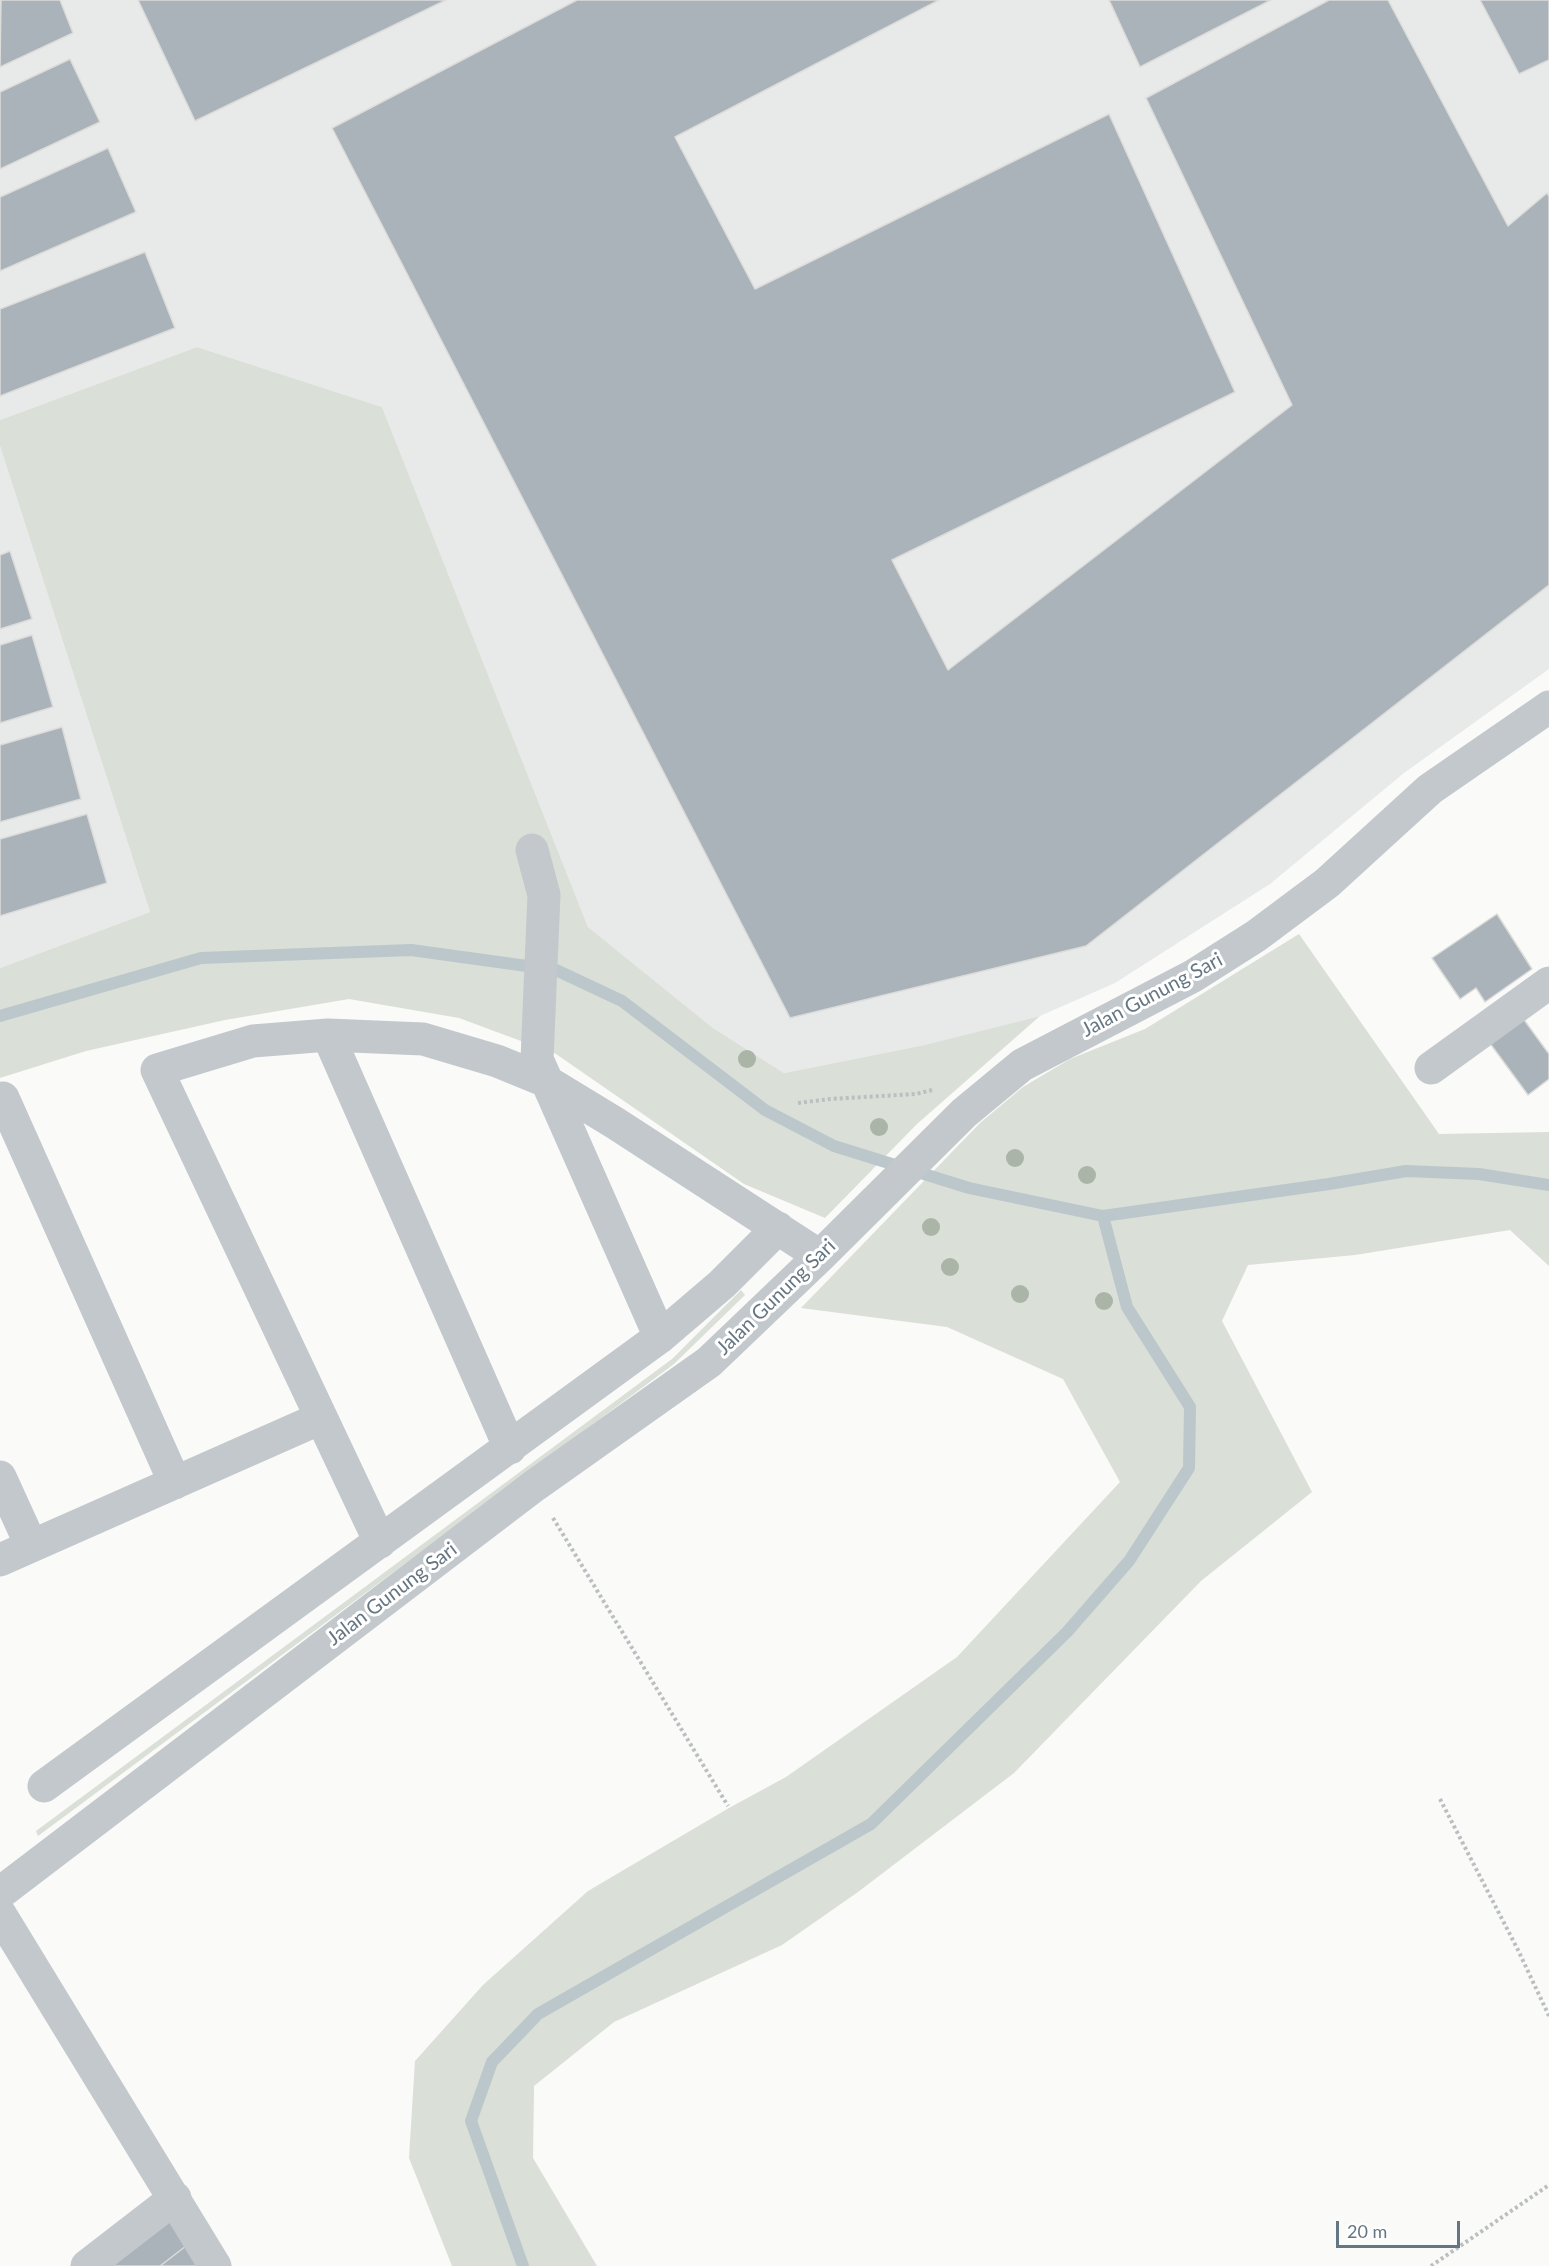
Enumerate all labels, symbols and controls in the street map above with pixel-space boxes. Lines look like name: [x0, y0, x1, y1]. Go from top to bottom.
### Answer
street label: Jalan Gunung Sari: [1077, 948, 1227, 1042]
street label: Jalan Gunung Sari: [711, 1234, 841, 1360]
street label: Jalan Gunung Sari: [322, 1537, 462, 1651]
scale bar: [1339, 2209, 1464, 2247]
text: 20 m: [1347, 2220, 1387, 2242]

